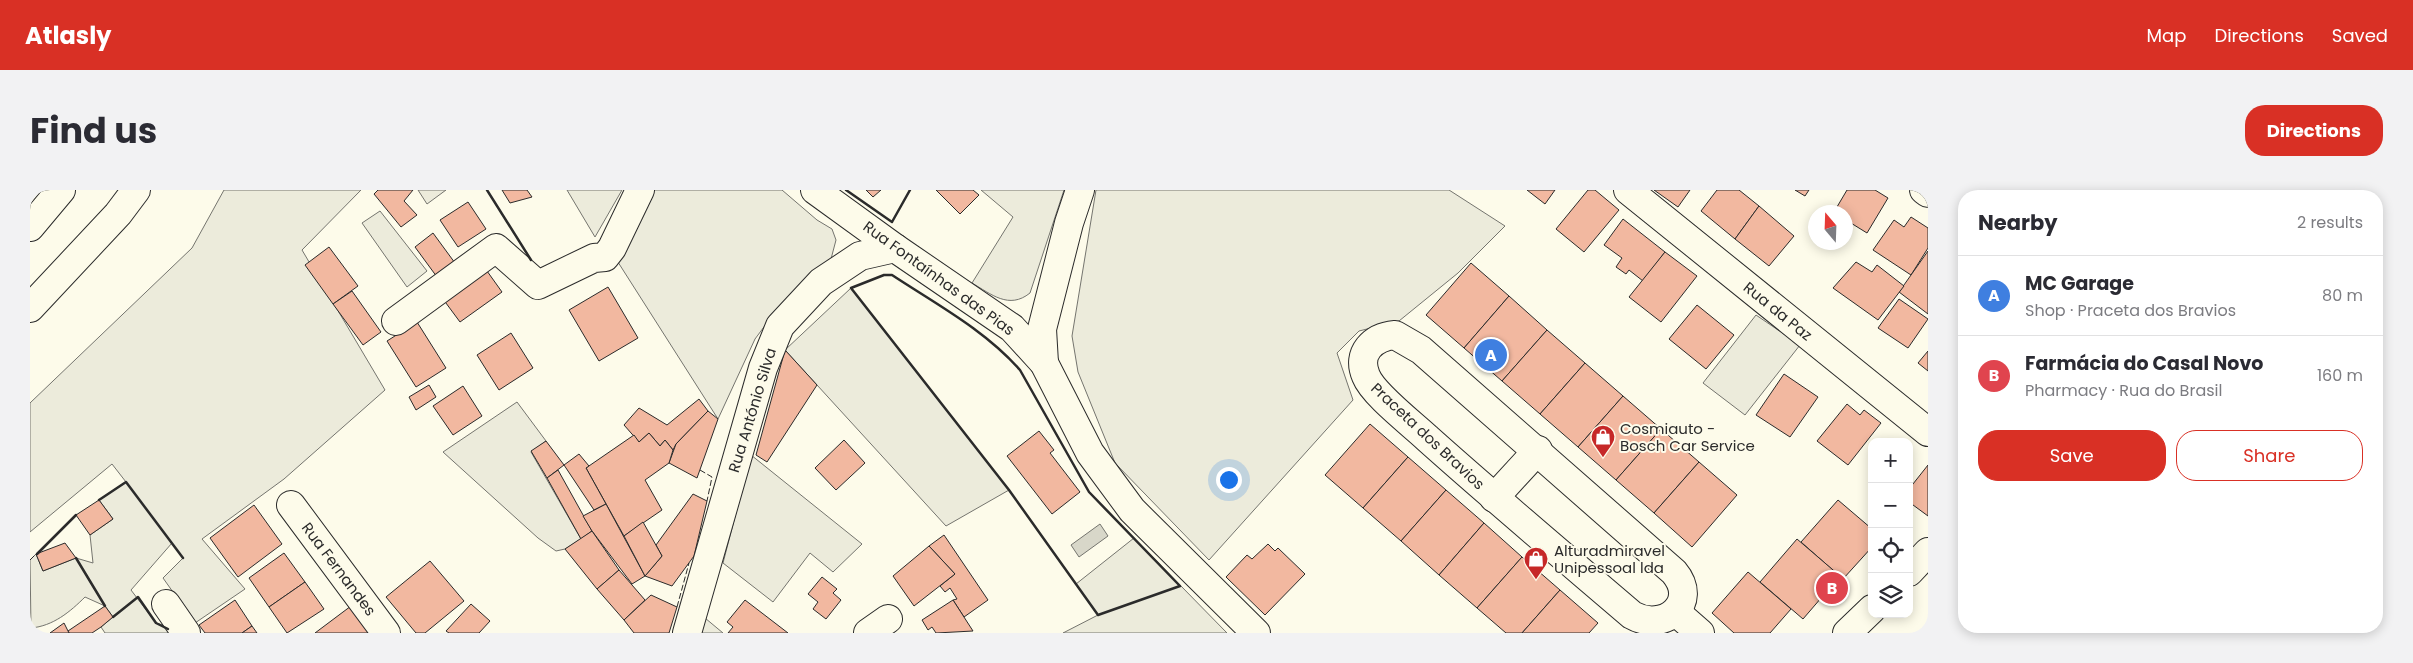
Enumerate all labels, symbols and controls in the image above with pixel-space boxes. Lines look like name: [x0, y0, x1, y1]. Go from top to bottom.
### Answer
text: Atlasly: [25, 19, 111, 52]
text: Map: [2147, 23, 2186, 48]
text: Directions: [2214, 23, 2304, 48]
text: Saved: [2332, 23, 2388, 48]
button: Directions: [2245, 105, 2383, 156]
text: Find us: [30, 106, 157, 155]
north arrow: [1808, 205, 1853, 250]
text: Nearby: [1978, 208, 2058, 237]
text: 2 results: [2297, 211, 2363, 234]
street label: Rua Fontaínhas das Pias: [859, 216, 1019, 340]
text: MC Garage: [2025, 270, 2134, 297]
street label: Rua da Paz: [1739, 277, 1817, 345]
text: A: [1988, 284, 2000, 307]
text: 80 m: [2322, 284, 2363, 307]
text: Shop · Praceta dos Bravios: [2025, 299, 2236, 322]
pin: A: [1475, 336, 1507, 374]
street label: Rua António Silva: [723, 345, 781, 475]
text: Farmácia do Casal Novo: [2025, 350, 2263, 377]
text: B: [1989, 364, 1999, 387]
text: 160 m: [2317, 364, 2363, 387]
street label: Praceta dos Bravios: [1367, 378, 1490, 494]
text: Pharmacy · Rua do Brasil: [2025, 379, 2222, 402]
place label: Cosmiauto - Bosch Car Service: [1620, 418, 1755, 456]
shop icon: Cosmiauto - Bosch Car Service: [1590, 424, 1616, 458]
button: Save: [1978, 430, 2166, 481]
button: Share: [2176, 430, 2363, 481]
map controls: [1868, 438, 1913, 618]
button: +: [1868, 438, 1913, 483]
your location: [1216, 467, 1242, 493]
button: −: [1868, 483, 1913, 528]
street label: Rua Fernandes: [297, 518, 381, 620]
button: locate: [1868, 528, 1913, 573]
place label: Alturadmiravel Unipessoal lda: [1554, 540, 1665, 578]
shop icon: Alturadmiravel Unipessoal lda: [1523, 546, 1549, 580]
pin: B: [1816, 569, 1848, 607]
button: layers: [1868, 573, 1913, 618]

